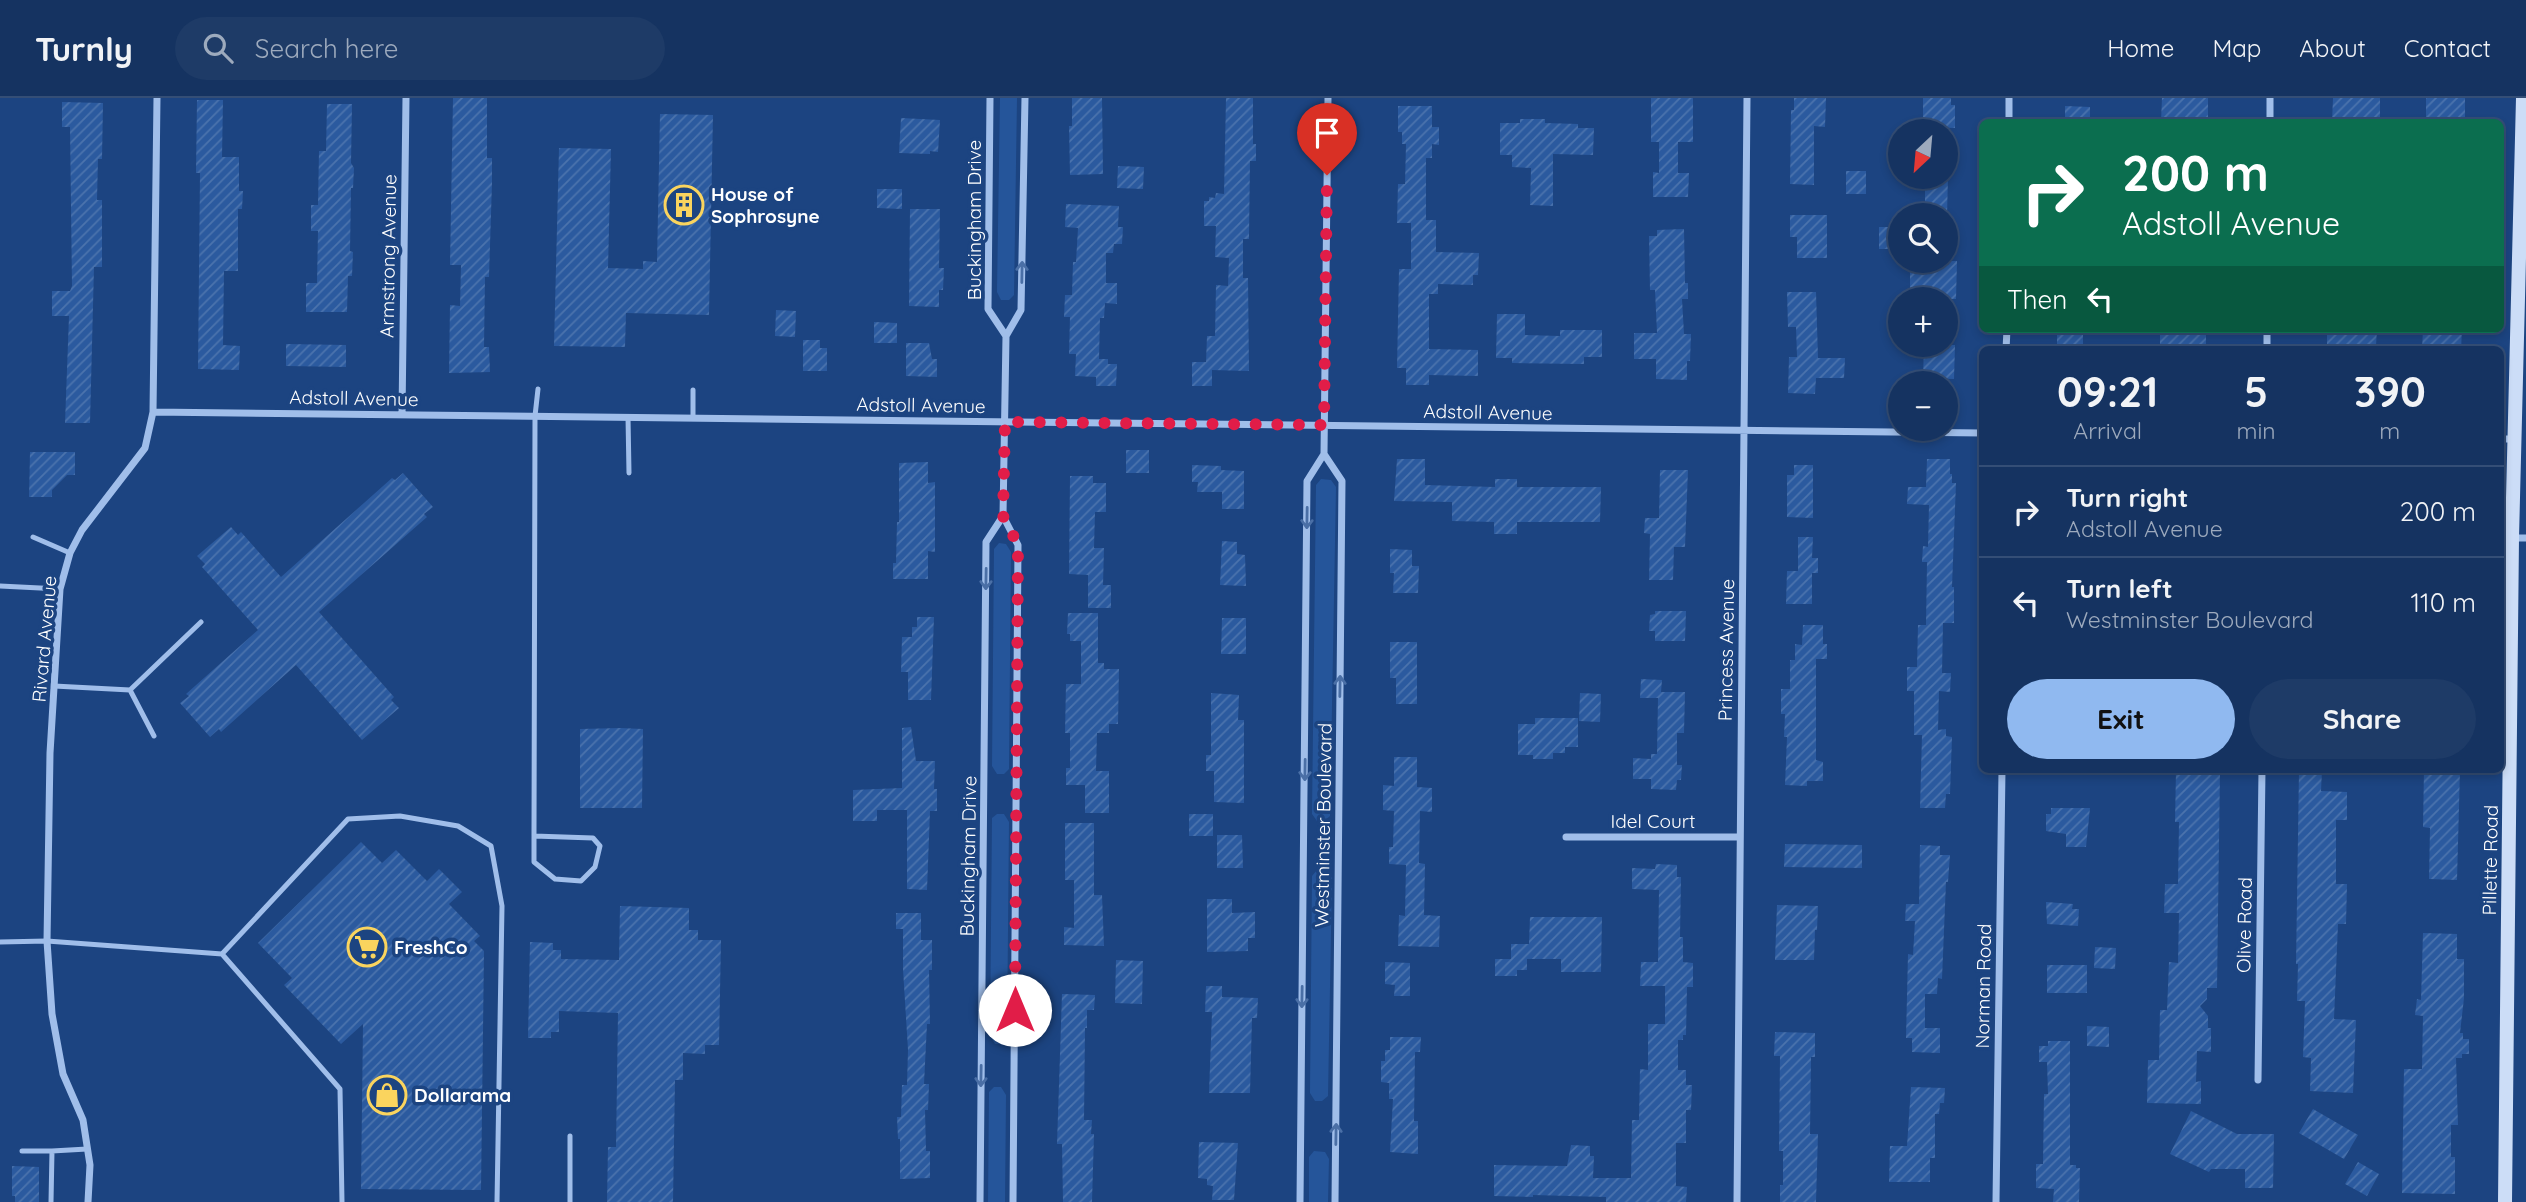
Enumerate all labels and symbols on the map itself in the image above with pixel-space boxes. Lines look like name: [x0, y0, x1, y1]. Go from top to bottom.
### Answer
pin: [1297, 103, 1357, 175]
north arrow: [1888, 119, 1958, 189]
street label: Buckingham Drive: [962, 140, 986, 300]
street label: Armstrong Avenue: [375, 174, 401, 338]
place label: House of Sophrosyne: [711, 182, 820, 228]
building icon: House of Sophrosyne: [663, 184, 705, 226]
one-way arrow: [1015, 261, 1029, 284]
street label: Adstoll Avenue: [289, 385, 419, 411]
street label: Adstoll Avenue: [856, 392, 986, 418]
street label: Adstoll Avenue: [1423, 399, 1553, 425]
one-way arrow: [1300, 506, 1314, 529]
one-way arrow: [979, 568, 993, 591]
street label: Rivard Avenue: [27, 575, 61, 703]
street label: Princess Avenue: [1713, 579, 1739, 721]
one-way arrow: [1333, 675, 1347, 698]
street label: Westminster Boulevard: [1309, 723, 1337, 927]
one-way arrow: [1298, 758, 1311, 781]
street label: Buckingham Drive: [955, 775, 981, 937]
street label: Pillette Road: [2477, 805, 2503, 915]
street label: Idel Court: [1610, 809, 1696, 833]
street label: Olive Road: [2231, 877, 2257, 973]
street label: Norman Road: [1970, 923, 1996, 1049]
supermarket icon: FreshCo: [346, 926, 388, 968]
place label: FreshCo: [394, 935, 468, 959]
position arrow: [978, 973, 1052, 1047]
one-way arrow: [1295, 986, 1309, 1009]
one-way arrow: [974, 1065, 988, 1088]
shop icon: Dollarama: [366, 1074, 408, 1116]
place label: Dollarama: [414, 1083, 511, 1107]
one-way arrow: [1329, 1123, 1343, 1146]

